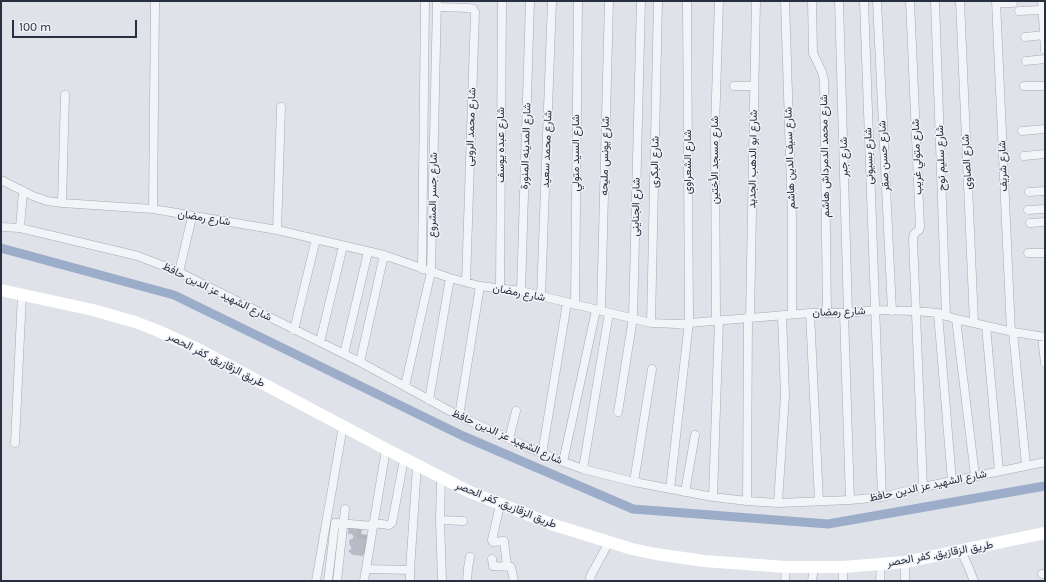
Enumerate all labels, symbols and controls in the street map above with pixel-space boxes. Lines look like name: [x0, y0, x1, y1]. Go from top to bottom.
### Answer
scale bar: [14, 12, 139, 38]
text: 100 m: [19, 20, 51, 34]
street label: شارع محمد الروبى: [463, 87, 479, 167]
street label: شارع محمد الدمرداش هاشم: [817, 94, 833, 218]
street label: شارع المدينه المنورة: [518, 102, 534, 190]
street label: شارع عبده يوسف: [494, 107, 508, 183]
street label: شارع سيف الدين هاشم: [782, 107, 798, 209]
street label: شارع محمد سعيد: [539, 110, 555, 188]
street label: شارع ابو الدهب الجديد: [746, 110, 760, 208]
street label: شارع السيد متولي: [569, 114, 583, 192]
street label: شارع يونس مليحه: [598, 116, 612, 196]
street label: شارع مسجد الأختين: [708, 116, 722, 204]
street label: شارع متولي غريب: [909, 119, 925, 195]
street label: شارع حسن صقر: [876, 120, 892, 192]
street label: شارع سليم نوح: [933, 125, 949, 191]
street label: شارع بسيونى: [861, 127, 877, 185]
street label: شارع الشعراوى: [681, 130, 695, 194]
street label: شارع الصاوى: [959, 134, 975, 190]
street label: شارع البكرى: [648, 136, 662, 188]
street label: شارع جبر: [837, 137, 851, 177]
street label: شارع شريف: [996, 140, 1010, 192]
street label: شارع جسر المشروع: [426, 152, 440, 238]
street label: شارع الجناينى: [629, 177, 643, 237]
street label: شارع رمضان: [177, 207, 231, 229]
street label: شارع الشهيد عز الدين حافظ: [160, 260, 274, 324]
street label: شارع رمضان: [492, 281, 546, 305]
street label: شارع رمضان: [812, 304, 866, 320]
street label: طريق الزقازيق, كفر الحصر: [165, 330, 267, 390]
street label: شارع الشهيد عز الدين حافظ: [450, 407, 564, 467]
street label: شارع الشهيد عز الدين حافظ: [868, 467, 988, 505]
street label: طريق الزقازيق, كفر الحصر: [454, 479, 558, 531]
street label: طريق الزقازيق, كفر الحصر: [886, 538, 994, 570]

